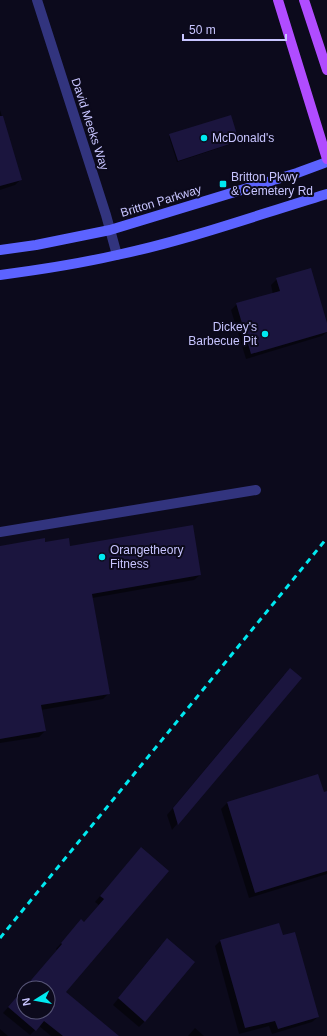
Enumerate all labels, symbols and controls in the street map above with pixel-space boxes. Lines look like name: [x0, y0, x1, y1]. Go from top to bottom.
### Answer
scale bar: [183, 16, 286, 42]
text: 50 m: [189, 23, 216, 37]
street label: David Meeks Way: [68, 76, 112, 172]
place label: McDonald's: [212, 131, 274, 145]
marker: McDonald's: [199, 133, 209, 143]
place label: Britton Pkwy & Cemetery Rd: [231, 170, 313, 198]
marker: Britton Pkwy & Cemetery Rd: [218, 179, 228, 189]
street label: Britton Parkway: [119, 182, 203, 220]
place label: Dickey's Barbecue Pit: [188, 320, 258, 348]
marker: Dickey's Barbecue Pit: [260, 329, 270, 339]
place label: Orangetheory Fitness: [110, 543, 183, 571]
marker: Orangetheory Fitness: [97, 552, 107, 562]
north arrow: [16, 980, 56, 1020]
text: N: [20, 997, 33, 1007]

